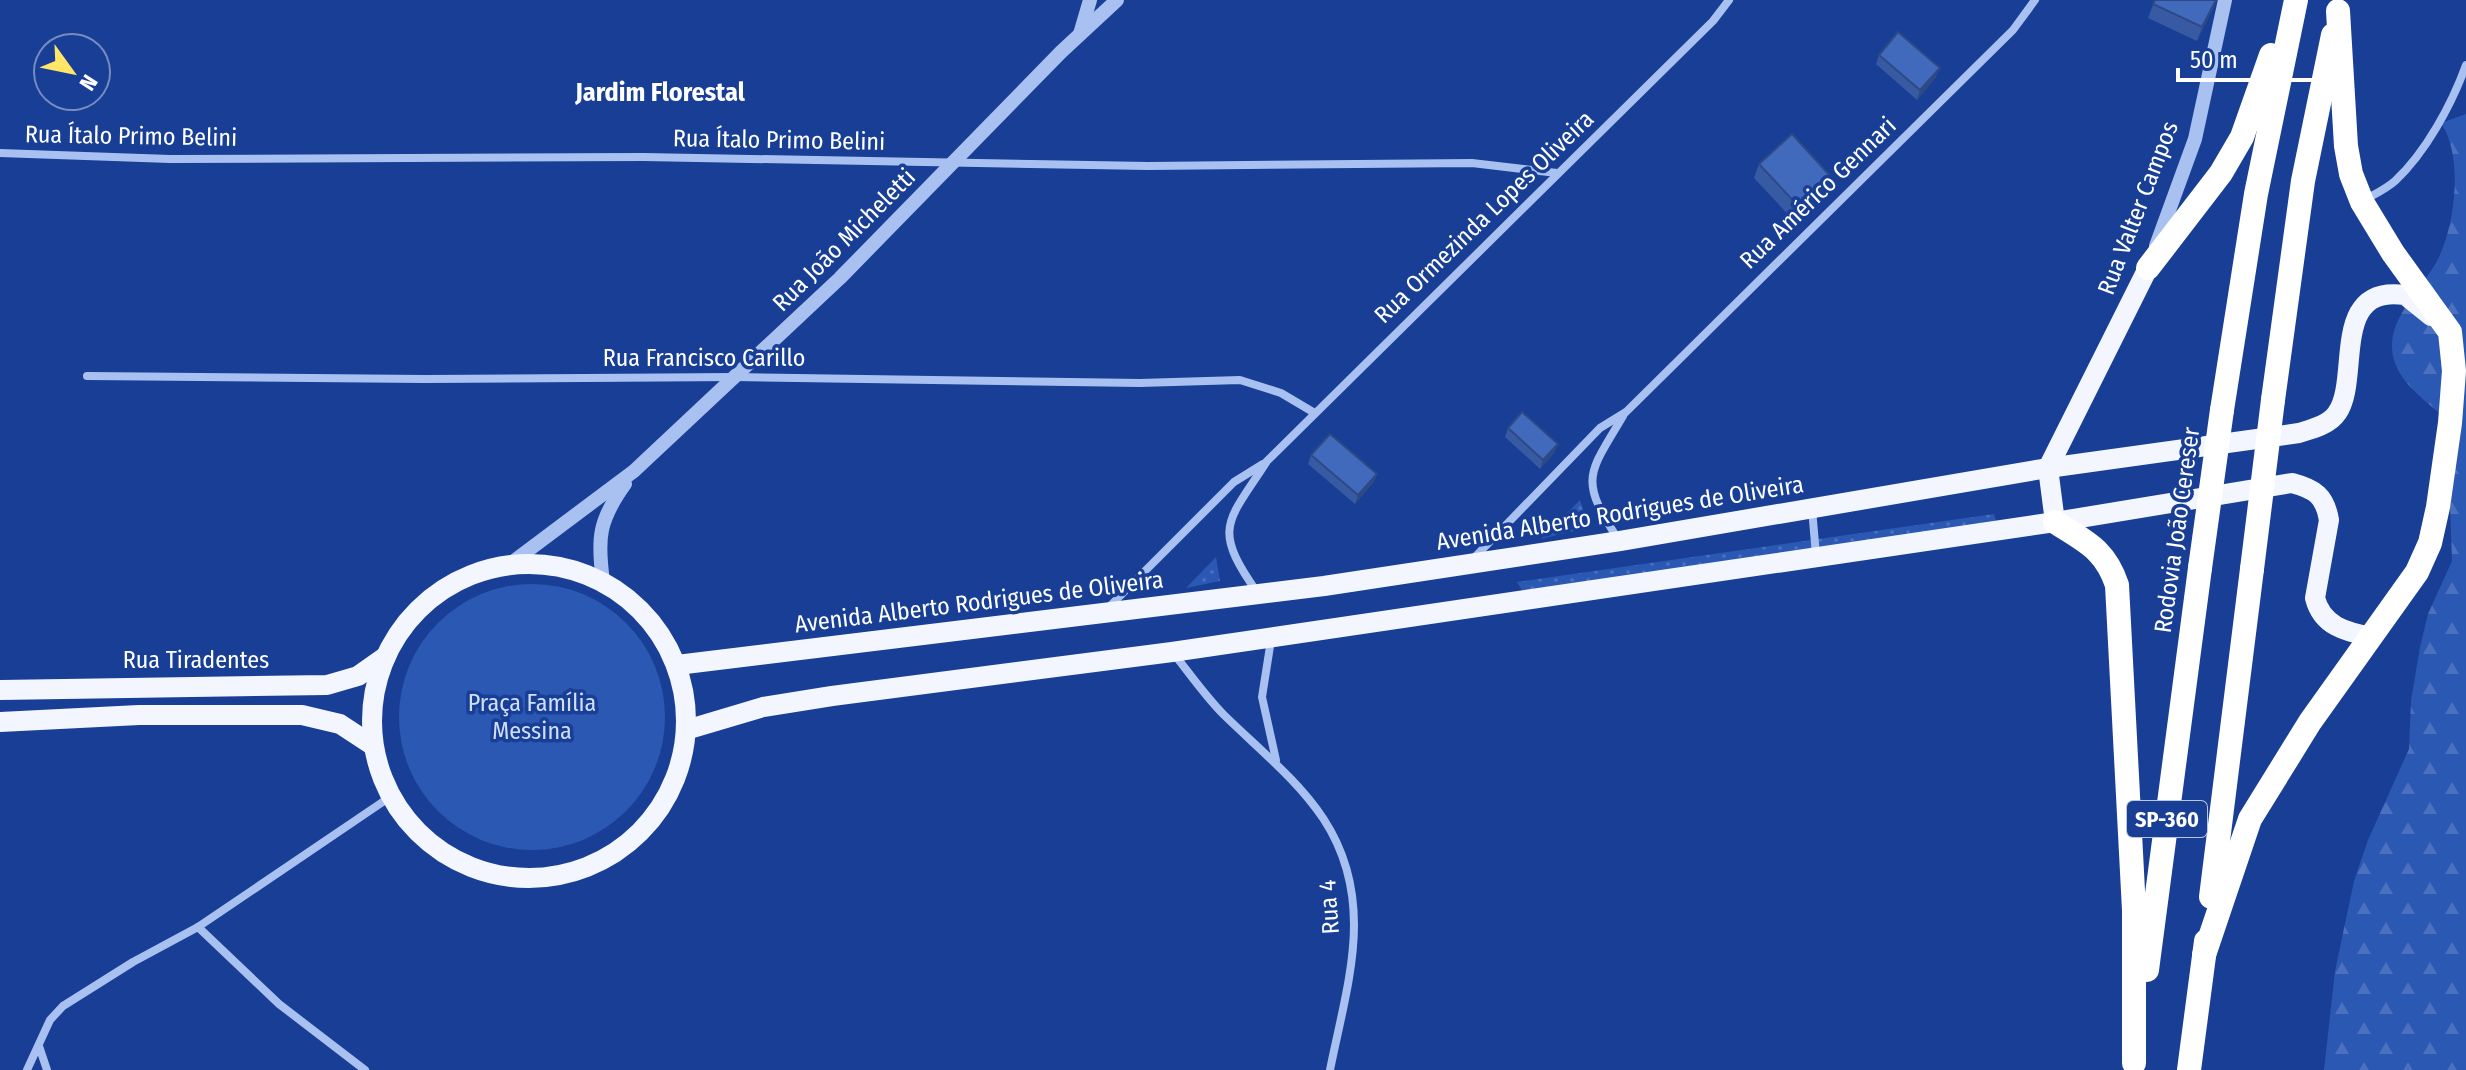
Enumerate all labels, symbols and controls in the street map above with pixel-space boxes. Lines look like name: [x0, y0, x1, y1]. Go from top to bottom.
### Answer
north arrow: [32, 32, 112, 112]
scale bar: [2178, 32, 2340, 82]
text: 50 m: [2190, 46, 2238, 74]
text: N: [73, 70, 103, 96]
district label: Jardim Florestal: [574, 77, 746, 108]
street label: Rua Ormezinda Lopes Oliveira: [1369, 105, 1599, 329]
street label: Rua Américo Gennari: [1734, 112, 1902, 274]
street label: Rua Valter Campos: [2092, 117, 2184, 299]
street label: Rua Ítalo Primo Belini: [25, 119, 237, 152]
street label: Rua Ítalo Primo Belini: [673, 123, 885, 156]
street label: Rua João Micheletti: [767, 163, 921, 317]
street label: Rua Francisco Carillo: [603, 344, 805, 372]
street label: Rodovia João Cereser: [2149, 425, 2205, 635]
street label: Avenida Alberto Rodrigues de Oliveira: [1434, 470, 1806, 556]
street label: Avenida Alberto Rodrigues de Oliveira: [793, 565, 1165, 639]
street label: Rua Tiradentes: [123, 646, 269, 674]
park label: Praça Família Messina: [468, 689, 596, 745]
road number: SP-360: [2127, 801, 2207, 837]
street label: Rua 4: [1313, 879, 1345, 935]

